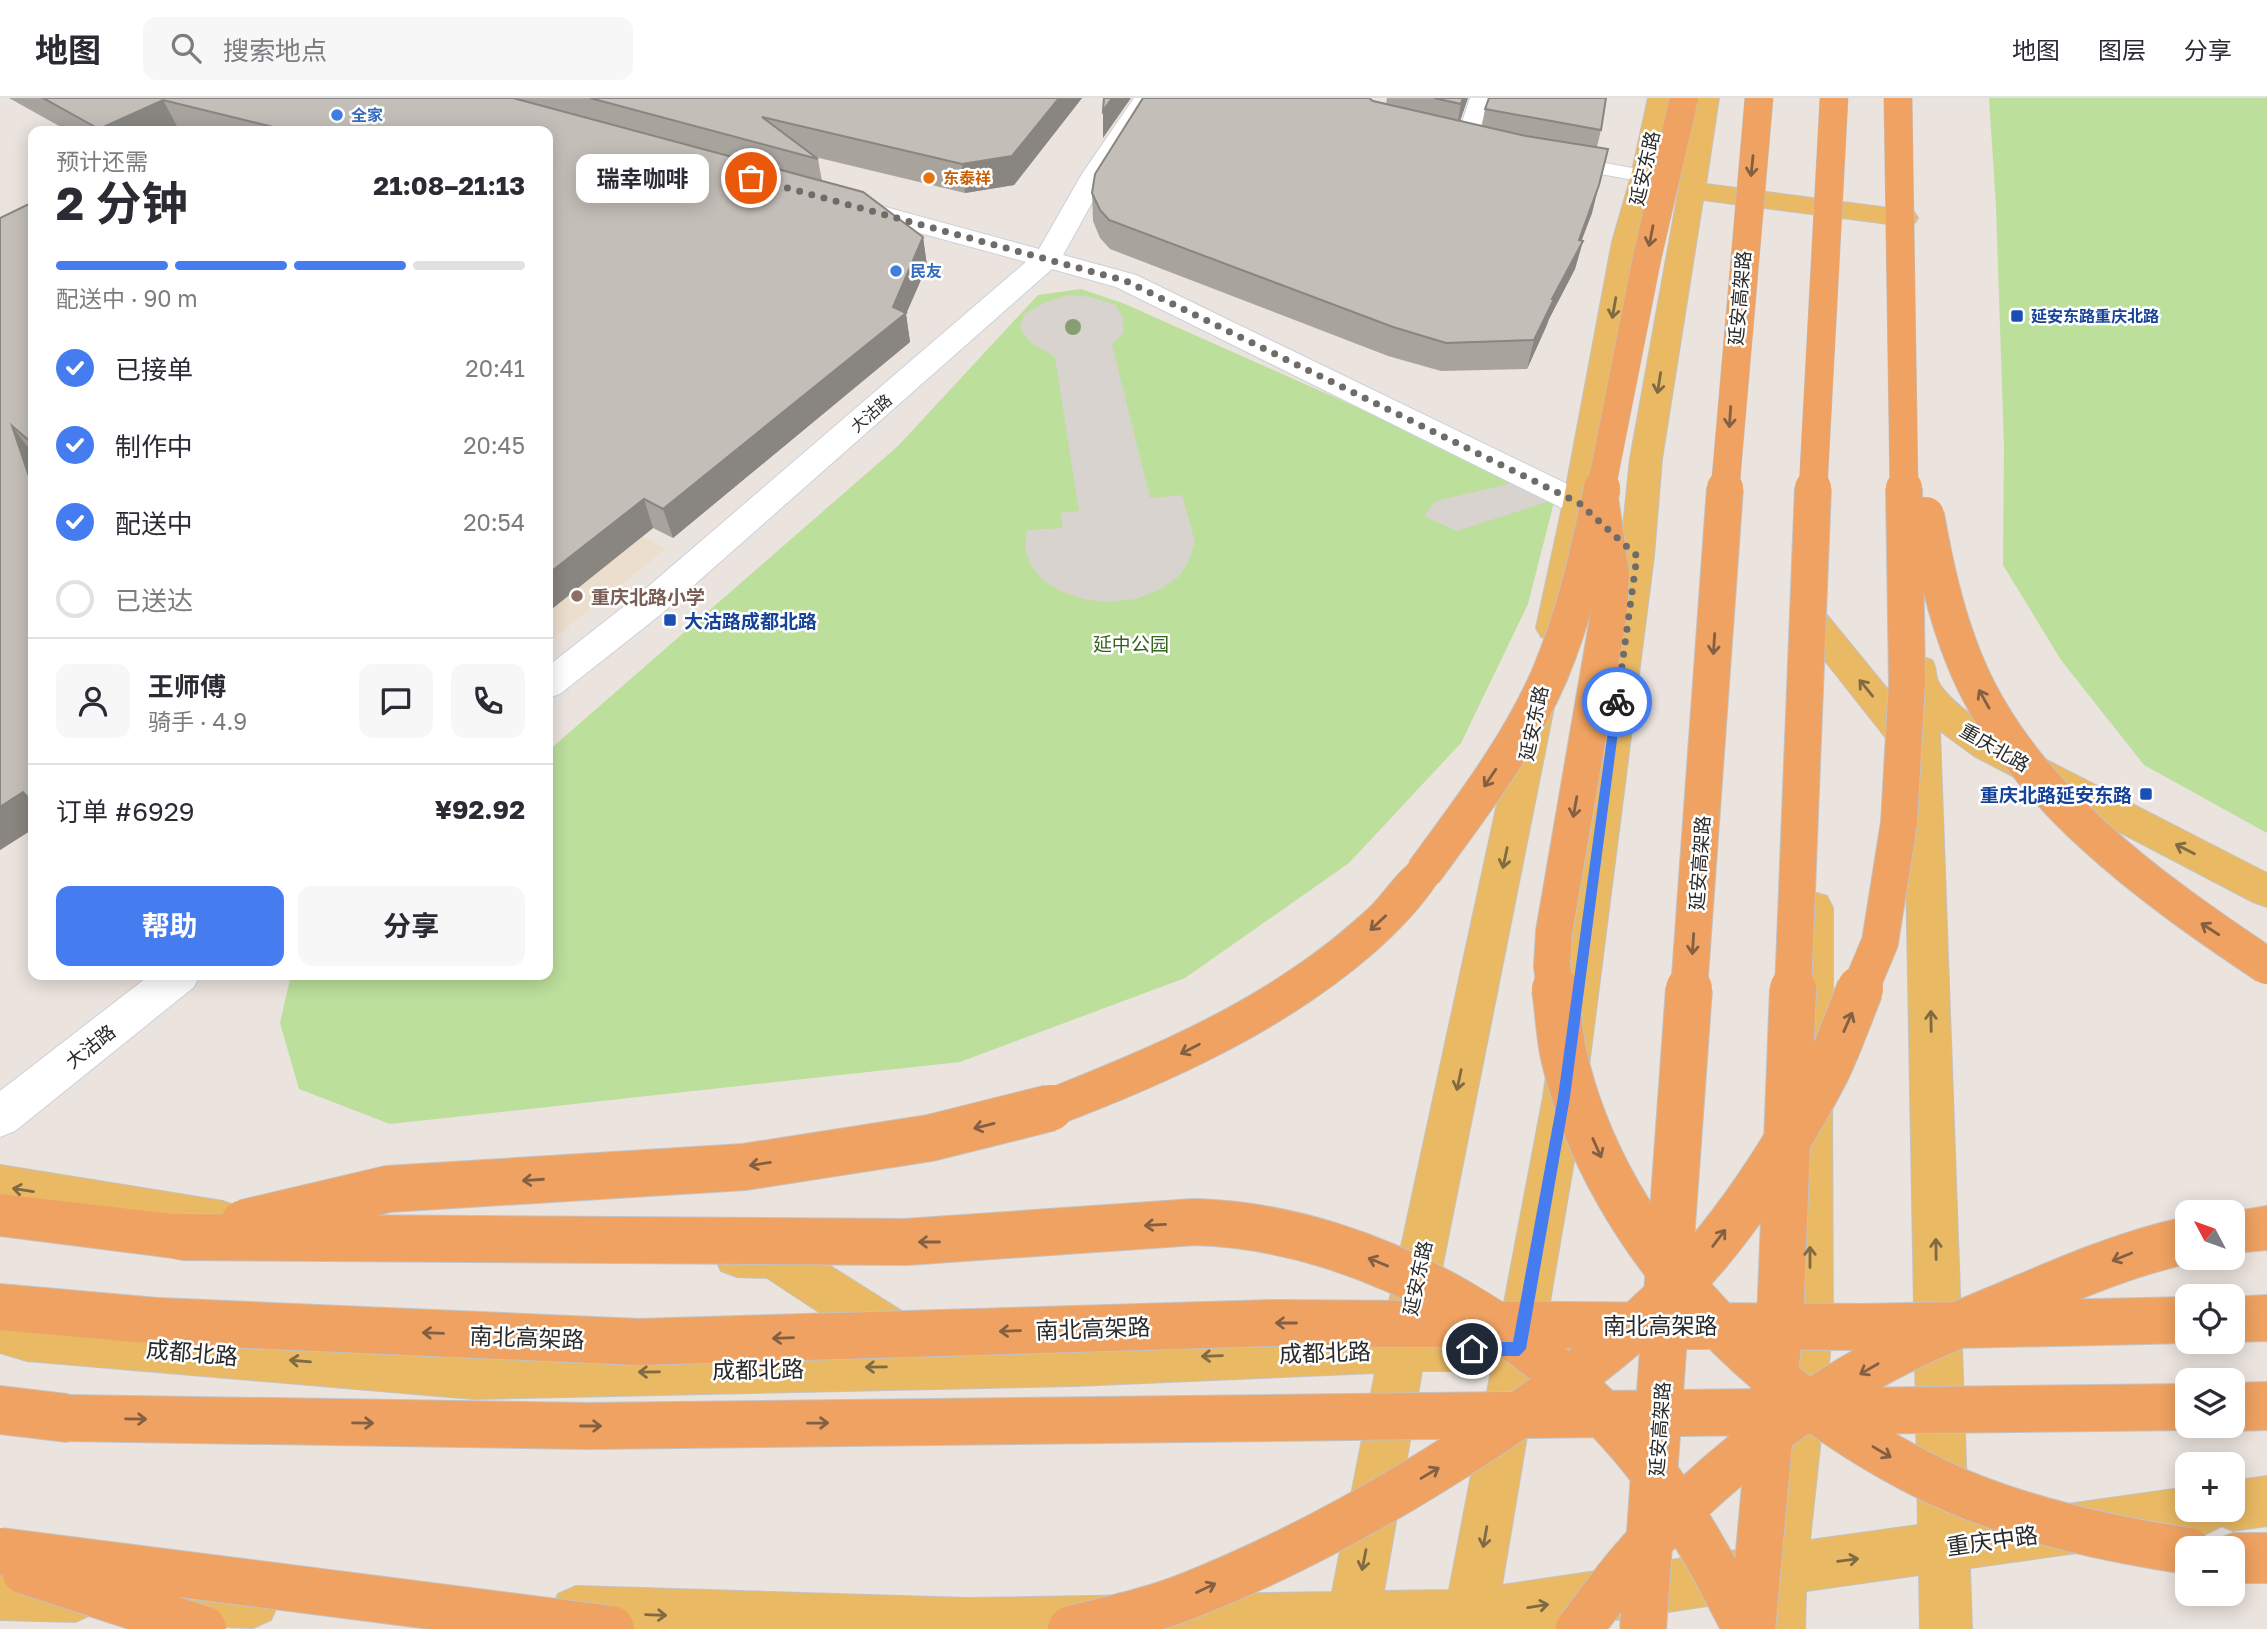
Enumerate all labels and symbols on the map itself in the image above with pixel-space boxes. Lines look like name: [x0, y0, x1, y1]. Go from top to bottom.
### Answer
place label: 全家: [351, 105, 383, 125]
marker: 全家: [329, 107, 345, 123]
street label: 延安东路: [1624, 128, 1664, 208]
pin: [721, 148, 781, 208]
callout: 瑞幸咖啡: [576, 154, 709, 202]
one-way arrow: [1745, 154, 1758, 177]
place label: 东泰祥: [943, 168, 991, 188]
marker: 东泰祥: [921, 170, 937, 186]
one-way arrow: [1643, 224, 1657, 247]
street label: 延安高架路: [1723, 250, 1755, 346]
place label: 民友: [910, 261, 942, 281]
marker: 民友: [888, 263, 904, 279]
one-way arrow: [1607, 296, 1620, 319]
place label: 延安东路重庆北路: [2031, 306, 2159, 326]
marker: 延安东路重庆北路: [2009, 308, 2025, 324]
one-way arrow: [1652, 371, 1665, 394]
street label: 大沽路: [846, 390, 896, 436]
one-way arrow: [1723, 405, 1736, 427]
place label: 重庆北路小学: [591, 585, 705, 608]
marker: 重庆北路小学: [569, 588, 585, 604]
place label: 大沽路成都北路: [684, 609, 817, 632]
marker: 大沽路成都北路: [662, 612, 678, 628]
park label: 延中公园: [1093, 632, 1169, 655]
one-way arrow: [1707, 632, 1720, 654]
courier: [1582, 667, 1652, 737]
one-way arrow: [1858, 679, 1874, 697]
street label: 延安东路: [1514, 683, 1552, 763]
one-way arrow: [1977, 689, 1990, 710]
street label: 重庆北路: [1956, 718, 2034, 776]
one-way arrow: [1483, 768, 1497, 787]
place label: 重庆北路延安东路: [1980, 783, 2132, 806]
marker: 重庆北路延安东路: [2138, 786, 2154, 802]
one-way arrow: [1568, 795, 1581, 818]
street label: 延安高架路: [1684, 815, 1714, 911]
one-way arrow: [2175, 841, 2196, 855]
one-way arrow: [1497, 846, 1511, 869]
one-way arrow: [1369, 915, 1387, 931]
one-way arrow: [2200, 922, 2220, 936]
one-way arrow: [1687, 932, 1700, 955]
one-way arrow: [1924, 1010, 1937, 1033]
one-way arrow: [1842, 1012, 1855, 1033]
street label: 大沽路: [60, 1019, 120, 1073]
one-way arrow: [1180, 1043, 1201, 1056]
one-way arrow: [1451, 1068, 1465, 1091]
one-way arrow: [973, 1120, 996, 1133]
one-way arrow: [1591, 1137, 1604, 1159]
one-way arrow: [749, 1158, 772, 1171]
one-way arrow: [522, 1174, 545, 1187]
one-way arrow: [12, 1183, 35, 1196]
north arrow: [2175, 1200, 2245, 1270]
one-way arrow: [1144, 1218, 1167, 1231]
one-way arrow: [1712, 1229, 1726, 1248]
one-way arrow: [917, 1235, 940, 1249]
one-way arrow: [1929, 1237, 1943, 1260]
street label: 延安东路: [1398, 1238, 1436, 1318]
one-way arrow: [1803, 1246, 1817, 1269]
one-way arrow: [2111, 1252, 2133, 1265]
one-way arrow: [1367, 1254, 1389, 1267]
street label: 南北高架路: [1603, 1311, 1718, 1339]
street label: 南北高架路: [1035, 1312, 1151, 1344]
one-way arrow: [1275, 1316, 1298, 1330]
pin: [1442, 1319, 1502, 1379]
street label: 南北高架路: [469, 1321, 585, 1353]
one-way arrow: [999, 1324, 1022, 1338]
one-way arrow: [422, 1326, 445, 1339]
one-way arrow: [771, 1331, 794, 1344]
street label: 成都北路: [145, 1334, 239, 1370]
street label: 成都北路: [1279, 1336, 1371, 1368]
one-way arrow: [1201, 1350, 1224, 1363]
one-way arrow: [289, 1354, 311, 1367]
street label: 成都北路: [712, 1354, 804, 1384]
one-way arrow: [865, 1360, 888, 1373]
one-way arrow: [1859, 1362, 1879, 1376]
one-way arrow: [638, 1365, 661, 1378]
street label: 延安高架路: [1644, 1381, 1674, 1477]
one-way arrow: [124, 1412, 147, 1426]
one-way arrow: [351, 1416, 374, 1430]
one-way arrow: [806, 1416, 829, 1430]
one-way arrow: [579, 1419, 602, 1433]
one-way arrow: [1871, 1445, 1891, 1459]
one-way arrow: [1420, 1465, 1440, 1479]
street label: 重庆中路: [1944, 1520, 2040, 1560]
one-way arrow: [1478, 1525, 1491, 1548]
one-way arrow: [1357, 1548, 1370, 1571]
one-way arrow: [1836, 1553, 1859, 1566]
one-way arrow: [1195, 1581, 1217, 1594]
one-way arrow: [1526, 1599, 1549, 1612]
one-way arrow: [644, 1608, 667, 1621]

